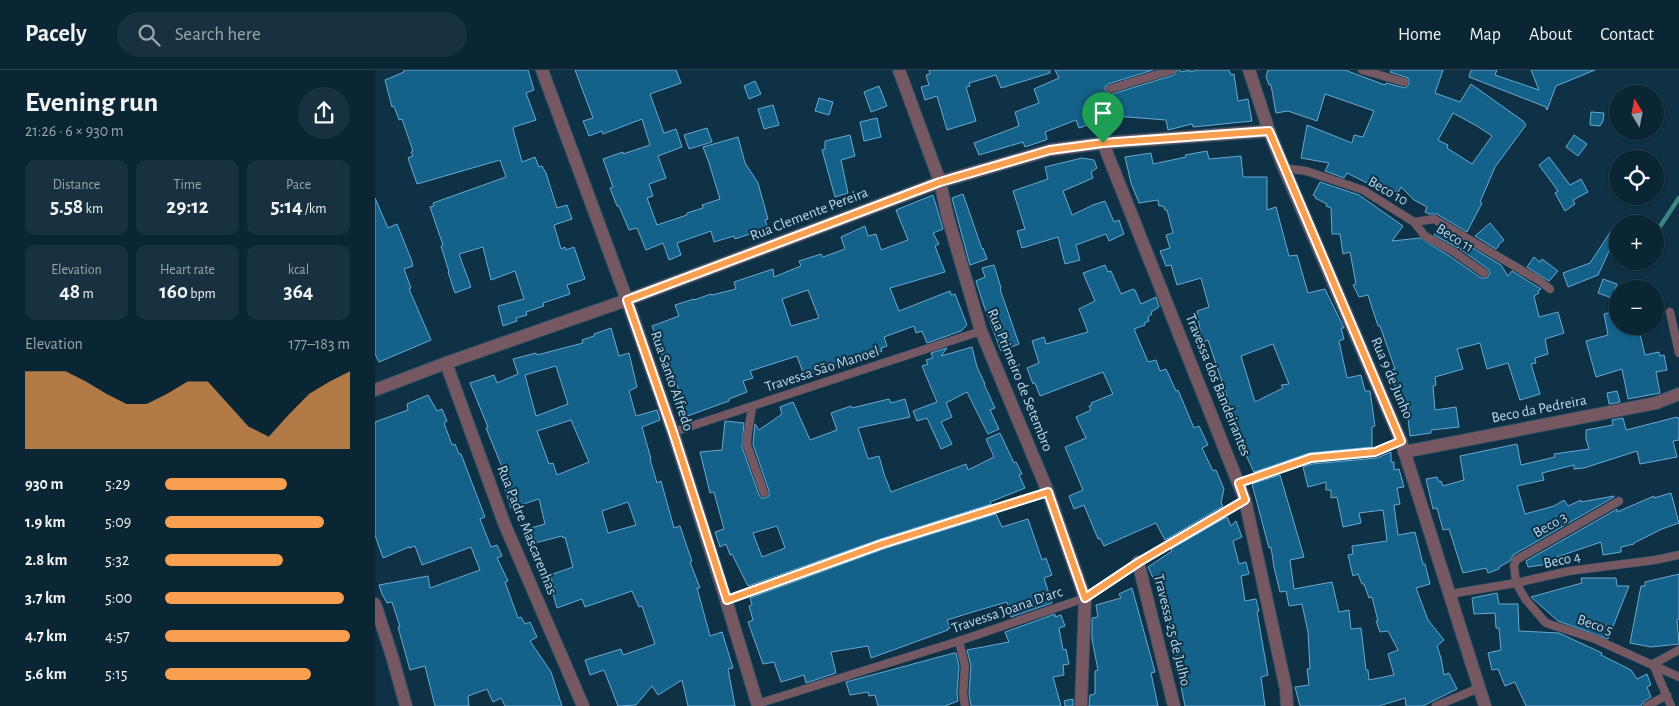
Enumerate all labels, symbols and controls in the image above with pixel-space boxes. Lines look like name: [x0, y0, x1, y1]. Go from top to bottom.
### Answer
search box: [117, 12, 467, 57]
icon: search: [135, 21, 163, 49]
text: Pacely: [25, 22, 87, 46]
text: Search here: [175, 25, 261, 44]
text: Home: [1398, 26, 1441, 44]
text: Map: [1469, 26, 1501, 44]
text: About: [1529, 26, 1572, 44]
text: Contact: [1600, 26, 1654, 44]
north arrow: [1609, 85, 1664, 140]
map controls: [1609, 85, 1664, 335]
button: share: [298, 87, 350, 139]
text: Evening run: [25, 89, 158, 117]
pin: [1082, 92, 1124, 143]
icon: arrive: [1089, 99, 1117, 127]
text: 21:26 · 6 × 930 m: [25, 123, 124, 139]
button: locate: [1609, 150, 1664, 205]
street label: Beco 10: [1365, 174, 1411, 208]
text: Distance: [53, 178, 100, 192]
text: Time: [174, 178, 201, 192]
text: Pace: [286, 178, 311, 192]
street label: Rua Clemente Pereira: [748, 185, 870, 243]
text: 5.58: [50, 196, 83, 217]
text: 29:12: [166, 196, 209, 217]
text: 5:14: [271, 196, 303, 217]
text: km: [83, 202, 103, 216]
text: /km: [303, 202, 326, 216]
button: +: [1609, 215, 1664, 270]
street label: Beco 11: [1434, 221, 1476, 255]
text: Elevation: [51, 263, 102, 277]
text: Heart rate: [160, 263, 215, 277]
text: kcal: [288, 263, 309, 277]
button: −: [1609, 280, 1664, 335]
text: 48: [59, 281, 80, 302]
text: 160: [159, 281, 188, 302]
text: 364: [284, 281, 313, 302]
text: m: [80, 287, 94, 301]
text: bpm: [188, 287, 216, 301]
street label: Rua Primeiro de Setembro: [984, 307, 1056, 453]
street label: Travessa dos Bandeirantes: [1183, 312, 1253, 458]
street label: Rua Santo Alfredo: [648, 329, 696, 433]
street label: Rua 9 de Junho: [1368, 335, 1416, 421]
text: Elevation: [25, 336, 83, 352]
text: 177–183 m: [288, 336, 350, 352]
street label: Travessa São Manoel: [763, 343, 881, 395]
street label: Beco da Pedreira: [1490, 392, 1588, 426]
street label: Rua Padre Mascarenhas: [494, 463, 560, 597]
text: 930 m: [25, 476, 63, 492]
text: 5:29: [105, 476, 130, 492]
street label: Beco 3: [1530, 509, 1570, 541]
text: 1.9 km: [25, 514, 65, 530]
text: 5:09: [105, 514, 131, 530]
street label: Beco 4: [1542, 549, 1582, 571]
text: 2.8 km: [25, 552, 67, 568]
text: 5:32: [105, 552, 129, 568]
street label: Travessa 25 de Julho: [1151, 572, 1193, 688]
street label: Travessa Joana D'arc: [950, 584, 1065, 636]
text: 3.7 km: [25, 590, 66, 606]
text: 5:00: [105, 590, 132, 606]
street label: Beco 5: [1575, 612, 1615, 638]
text: 4.7 km: [25, 628, 67, 644]
text: 4:57: [105, 628, 130, 644]
text: 5.6 km: [25, 666, 67, 682]
text: 5:15: [105, 666, 128, 682]

